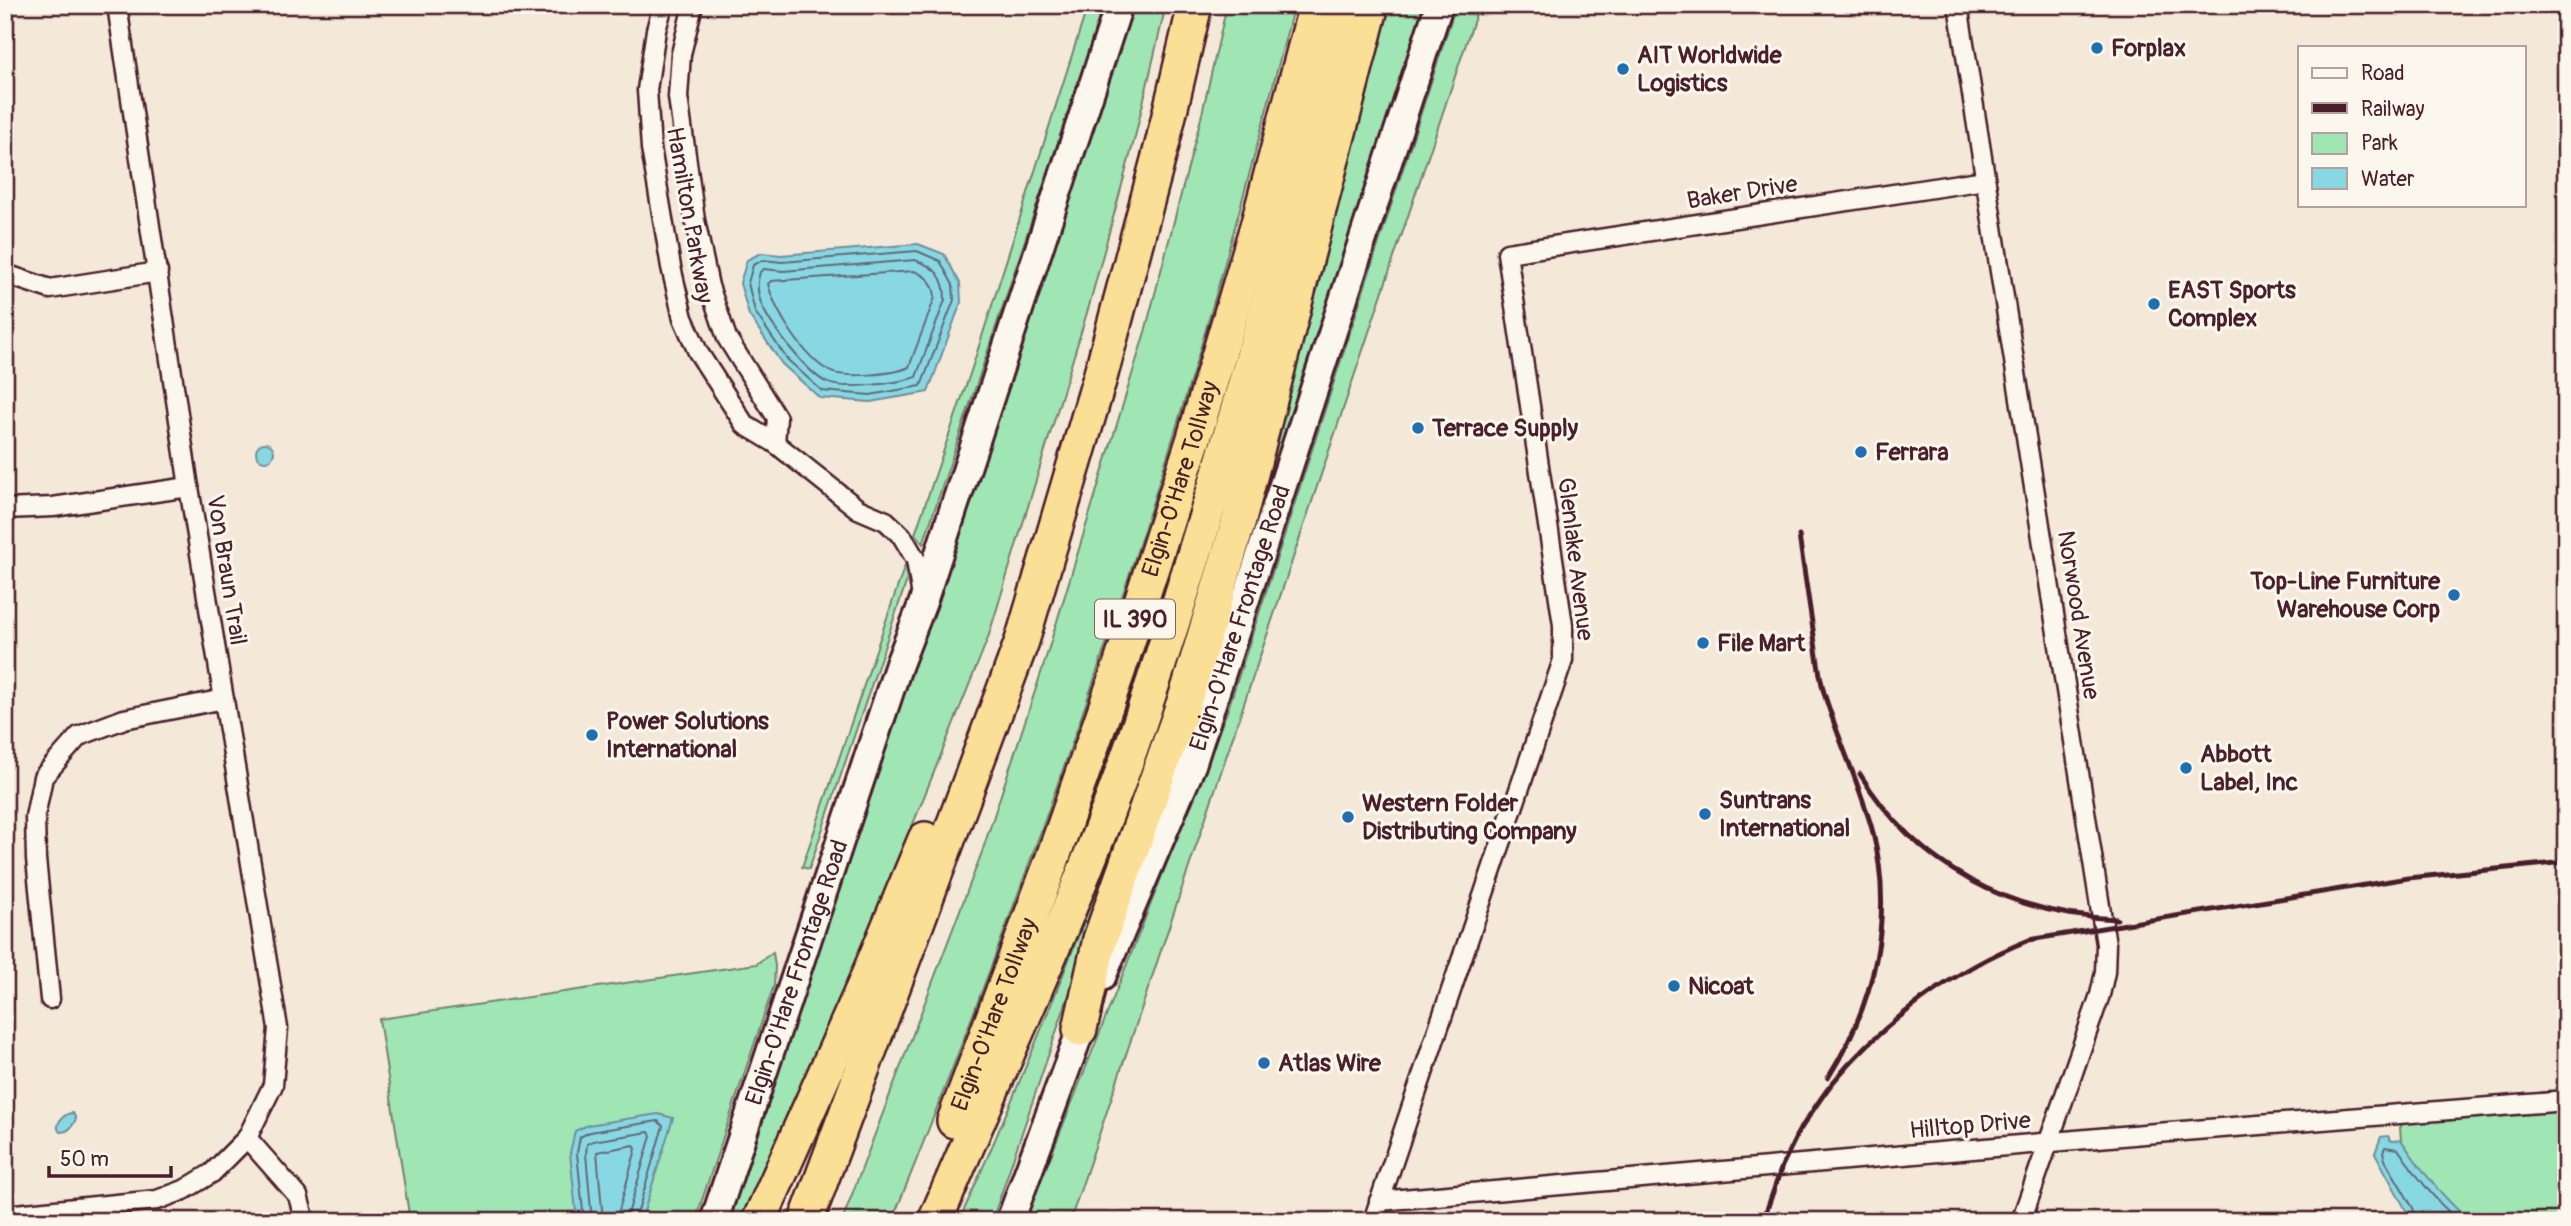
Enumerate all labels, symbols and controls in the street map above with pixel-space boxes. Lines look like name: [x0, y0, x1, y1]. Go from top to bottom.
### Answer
place label: Forplax: [2111, 34, 2186, 63]
marker: Forplax: [2089, 40, 2105, 56]
place label: AIT Worldwide Logistics: [1637, 41, 1783, 98]
legend: [2298, 46, 2526, 206]
text: Road: [2361, 60, 2405, 87]
marker: AIT Worldwide Logistics: [1615, 61, 1631, 77]
text: Railway: [2361, 96, 2425, 123]
street label: Hamilton Parkway: [660, 125, 719, 305]
text: Park: [2361, 130, 2398, 157]
text: Water: [2361, 166, 2415, 193]
street label: Baker Drive: [1685, 169, 1800, 216]
place label: EAST Sports Complex: [2168, 276, 2296, 333]
marker: EAST Sports Complex: [2146, 296, 2162, 312]
street label: Elgin-O'Hare Tollway: [1136, 378, 1225, 581]
place label: Terrace Supply: [1431, 414, 1579, 443]
marker: Terrace Supply: [1410, 420, 1426, 436]
place label: Ferrara: [1875, 438, 1949, 467]
marker: Ferrara: [1853, 444, 1869, 460]
street label: Glenlake Avenue: [1551, 476, 1600, 642]
street label: Elgin-O'Hare Frontage Road: [1184, 481, 1297, 755]
street label: Von Braun Trail: [200, 493, 253, 647]
street label: Norwood Avenue: [2051, 529, 2106, 702]
place label: Top-Line Furniture Warehouse Corp: [2249, 567, 2441, 624]
marker: Top-Line Furniture Warehouse Corp: [2446, 587, 2462, 603]
road number: IL 390: [1095, 600, 1175, 638]
place label: File Mart: [1717, 629, 1806, 658]
marker: File Mart: [1695, 635, 1711, 651]
place label: Power Solutions International: [606, 707, 769, 764]
marker: Power Solutions International: [584, 727, 600, 743]
place label: Abbott Label, Inc: [2200, 740, 2298, 797]
marker: Abbott Label, Inc: [2178, 760, 2194, 776]
place label: Suntrans International: [1719, 786, 1850, 843]
place label: Western Folder Distributing Company: [1362, 789, 1577, 846]
marker: Suntrans International: [1697, 806, 1713, 822]
marker: Western Folder Distributing Company: [1340, 809, 1356, 825]
street label: Elgin-O'Hare Frontage Road: [739, 836, 855, 1109]
street label: Elgin-O'Hare Tollway: [945, 914, 1044, 1115]
place label: Nicoat: [1688, 972, 1755, 1001]
marker: Nicoat: [1666, 978, 1682, 994]
place label: Atlas Wire: [1278, 1049, 1382, 1078]
marker: Atlas Wire: [1256, 1055, 1272, 1071]
street label: Hilltop Drive: [1908, 1106, 2032, 1145]
scale bar: [49, 1135, 172, 1179]
text: 50 m: [60, 1146, 109, 1173]

